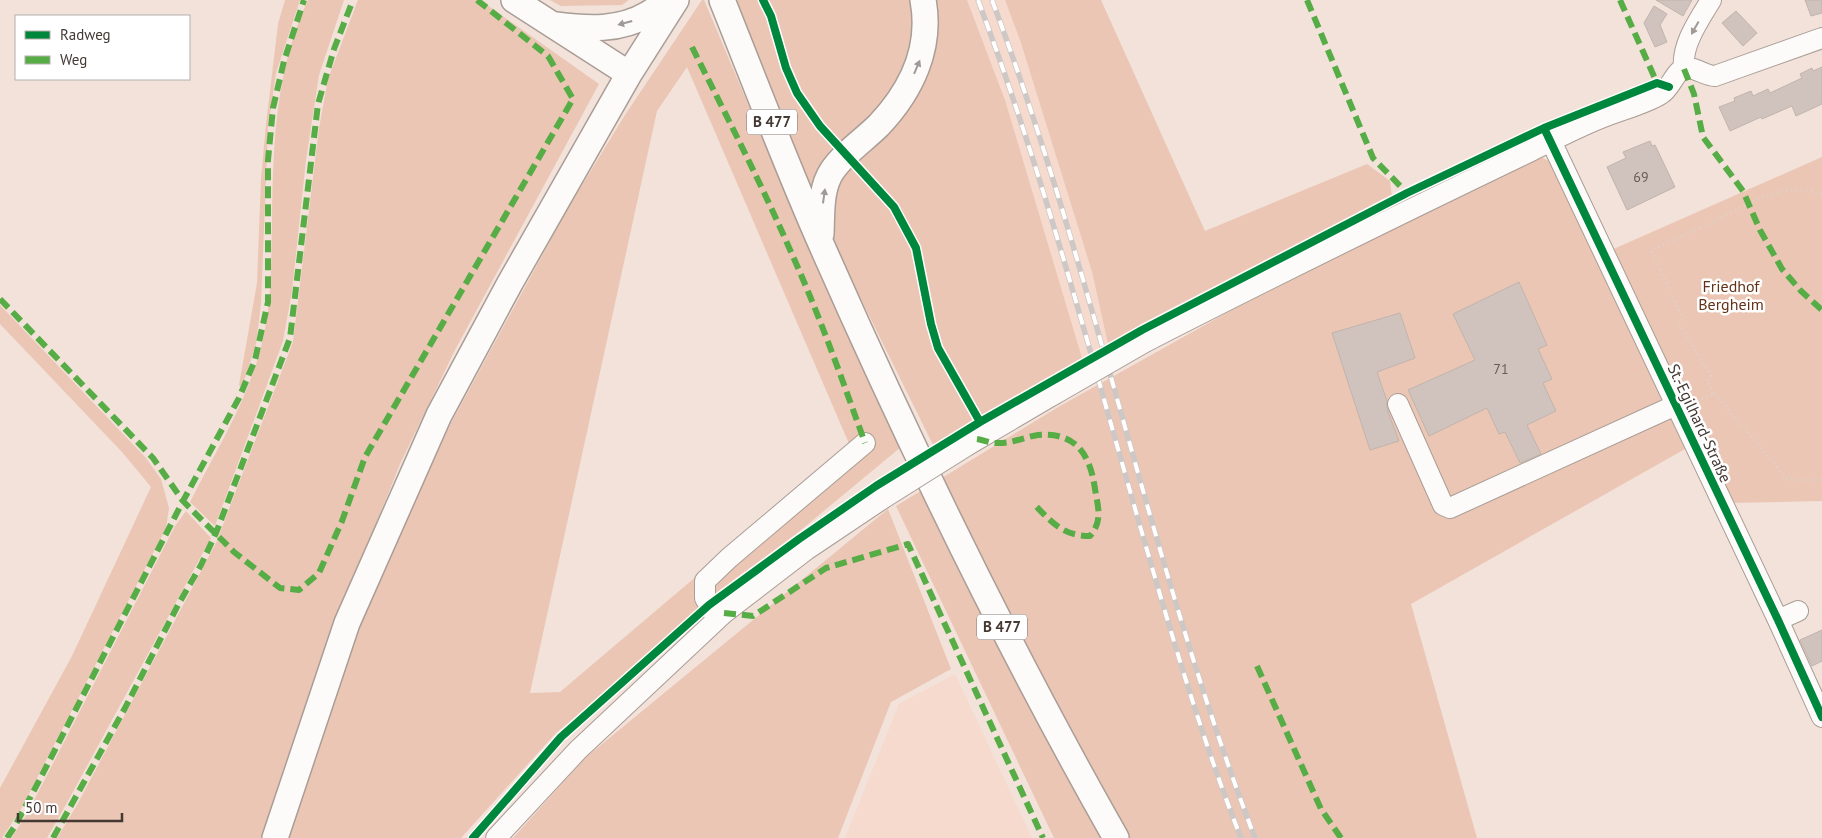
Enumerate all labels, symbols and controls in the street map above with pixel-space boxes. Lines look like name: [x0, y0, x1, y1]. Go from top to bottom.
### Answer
legend: [15, 15, 190, 80]
one-way arrow: [617, 19, 632, 27]
one-way arrow: [1691, 21, 1699, 36]
text: Radweg: [60, 25, 111, 44]
text: Weg: [60, 50, 87, 69]
one-way arrow: [913, 60, 921, 74]
road number: B 477: [747, 110, 797, 134]
house number: 69: [1633, 168, 1649, 186]
one-way arrow: [820, 187, 828, 203]
park label: Friedhof Bergheim: [1698, 276, 1764, 314]
house number: 71: [1493, 360, 1509, 378]
street label: St.-Egilhard-Straße: [1664, 360, 1736, 486]
road number: B 477: [977, 614, 1027, 640]
scale bar: [18, 790, 121, 822]
text: 50 m: [25, 798, 58, 817]

